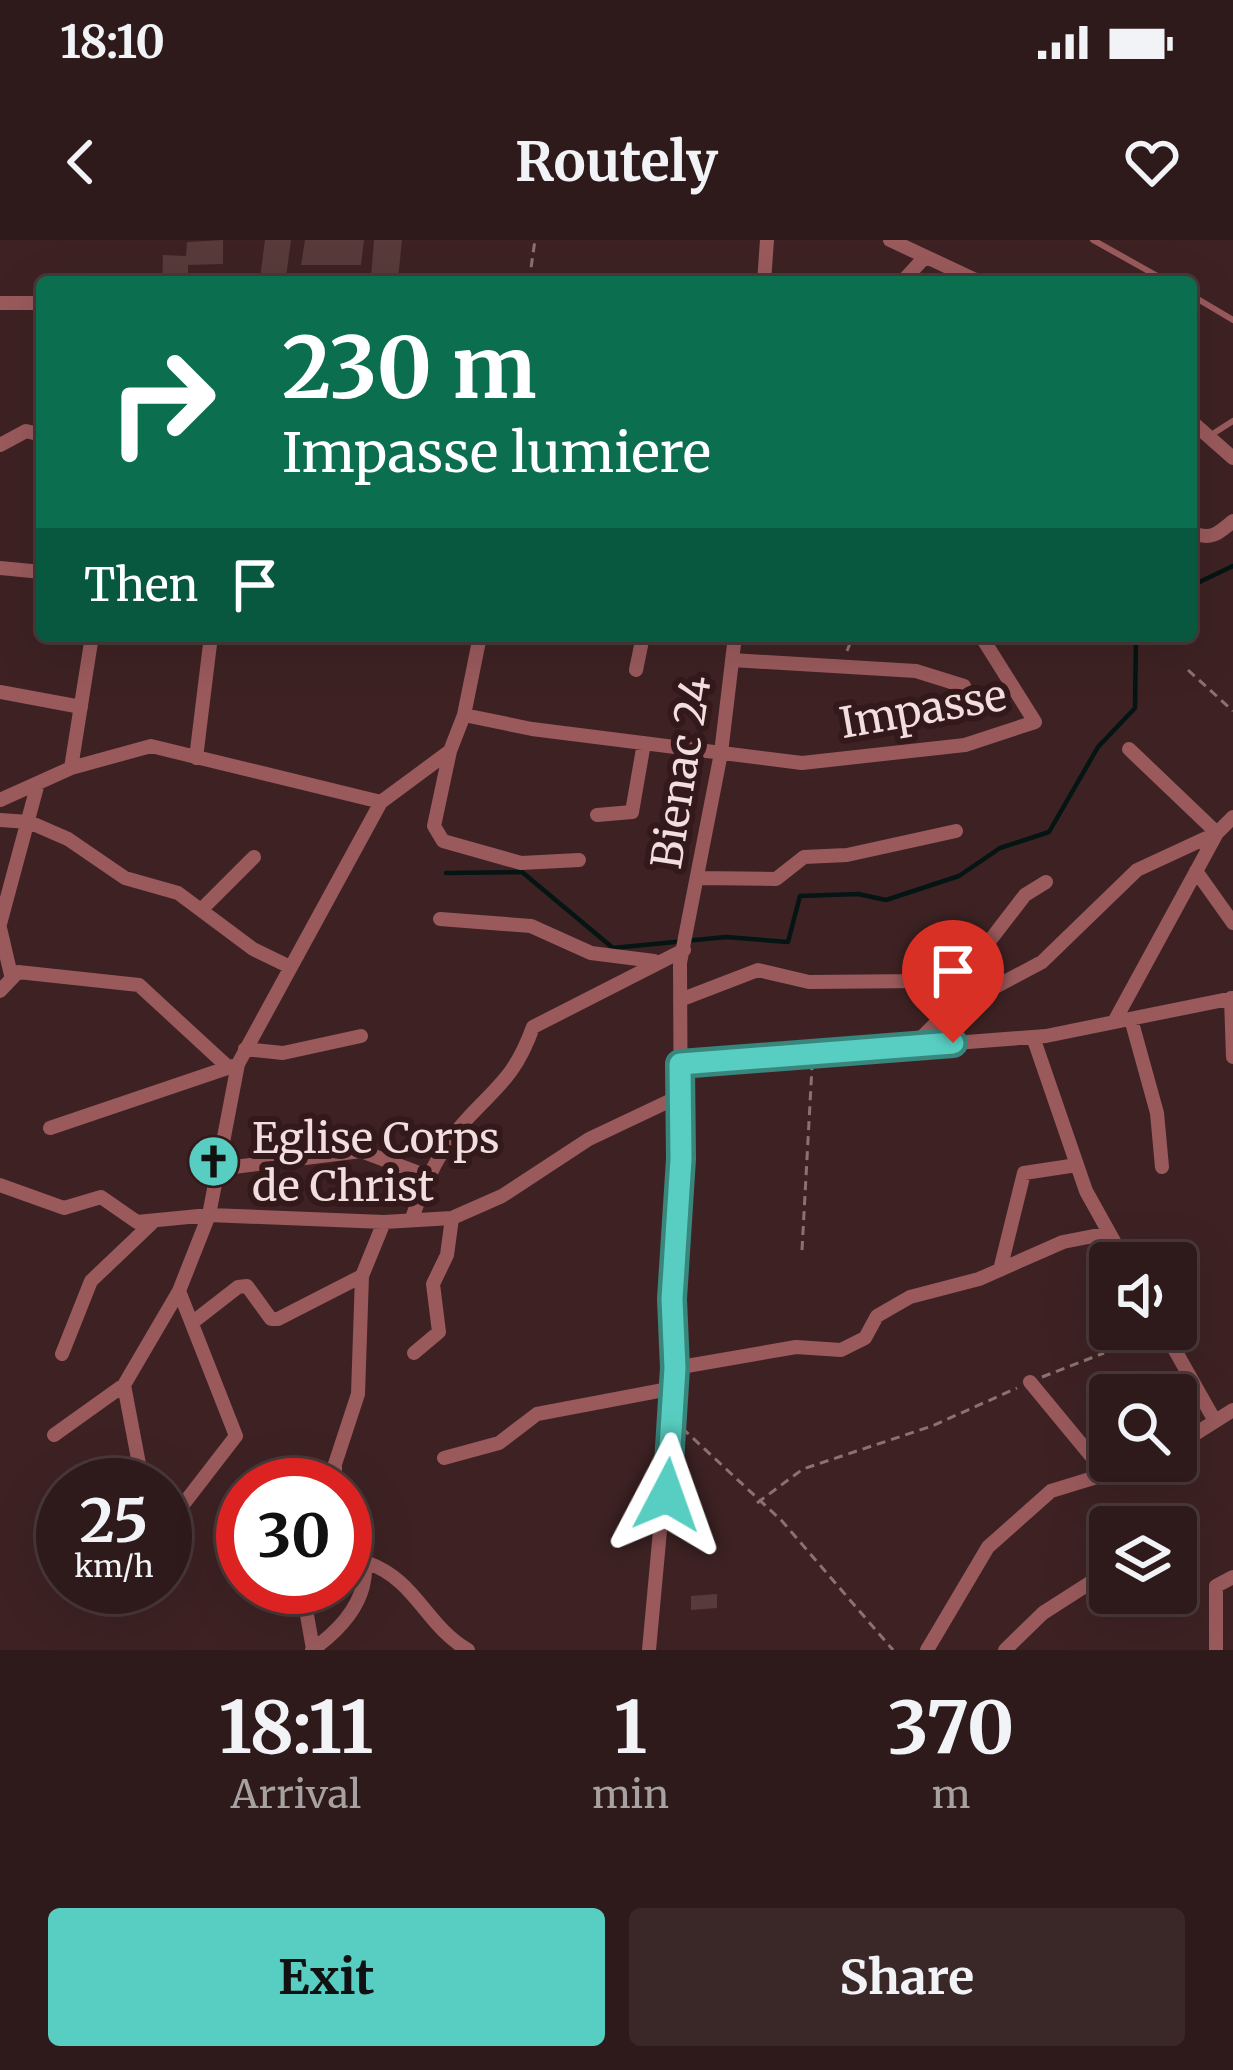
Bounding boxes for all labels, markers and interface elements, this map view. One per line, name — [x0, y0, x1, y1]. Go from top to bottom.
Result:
text: 18:10 — [60, 14, 165, 70]
text: Routely — [515, 128, 718, 196]
icon: back — [48, 129, 114, 195]
icon: heart — [1119, 129, 1185, 195]
text: 230 m — [282, 315, 537, 421]
icon: right — [84, 324, 240, 480]
text: Impasse lumiere — [282, 419, 711, 487]
icon: arrive — [222, 552, 288, 618]
text: Then — [84, 557, 198, 613]
street label: Impasse — [836, 669, 1010, 749]
street label: Bienac 24 — [640, 672, 722, 872]
pin — [902, 920, 1004, 1043]
icon: arrive — [920, 938, 986, 1004]
place label: Eglise Corps de Christ — [252, 1112, 500, 1212]
church icon: Eglise Corps de Christ — [185, 1134, 241, 1190]
map controls — [1089, 1242, 1197, 1614]
button: sound — [1089, 1242, 1197, 1350]
button: search — [1089, 1374, 1197, 1482]
position arrow — [604, 1432, 730, 1558]
speed limit sign: 30 — [216, 1458, 372, 1614]
text: 25 — [80, 1483, 148, 1558]
button: layers — [1089, 1506, 1197, 1614]
text: km/h — [74, 1547, 154, 1585]
text: 18:11 — [219, 1682, 373, 1773]
text: 1 — [614, 1682, 647, 1773]
text: 370 — [888, 1682, 1014, 1773]
text: Arrival — [231, 1770, 361, 1819]
text: min — [592, 1770, 669, 1819]
text: m — [932, 1770, 970, 1819]
button: Exit — [48, 1908, 605, 2046]
button: Share — [629, 1908, 1185, 2046]

